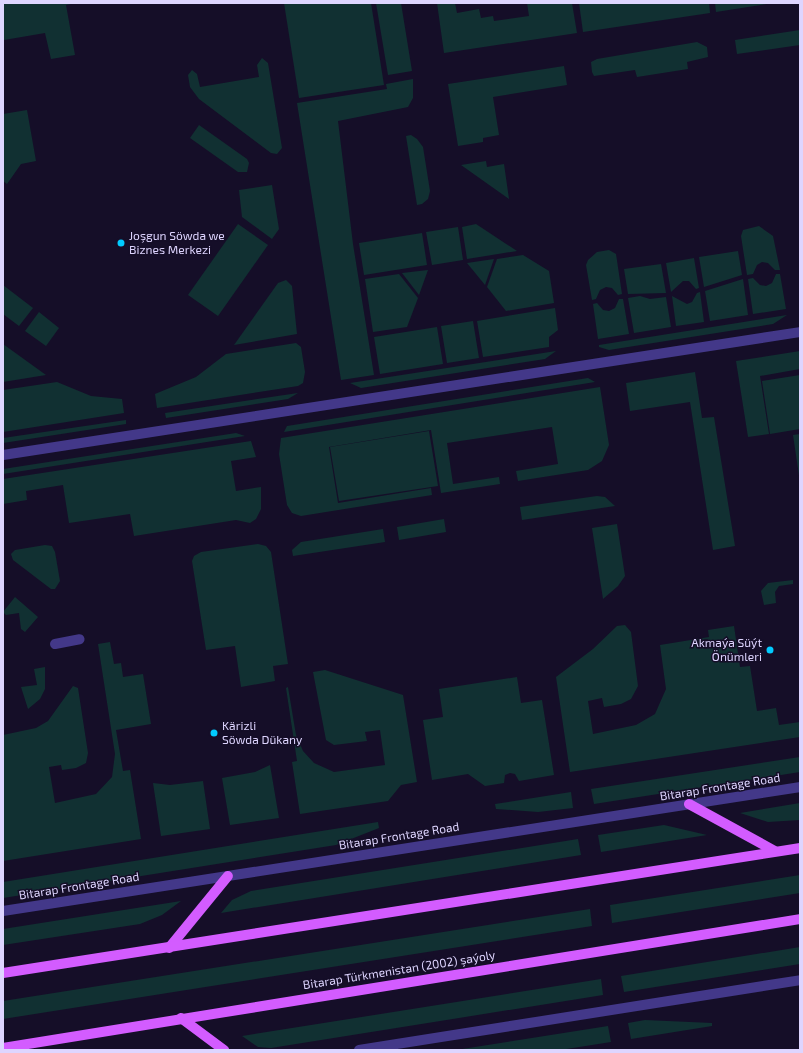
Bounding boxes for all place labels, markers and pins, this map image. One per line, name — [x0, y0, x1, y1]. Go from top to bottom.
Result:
place label: Joşgun Söwda we Biznes Merkezi — [129, 229, 225, 257]
marker: Joşgun Söwda we Biznes Merkezi — [116, 238, 126, 248]
place label: Akmaýa Süýt Önümleri — [691, 636, 762, 664]
marker: Akmaýa Süýt Önümleri — [765, 645, 775, 655]
place label: Kärizli Söwda Dükany — [222, 719, 302, 747]
marker: Kärizli Söwda Dükany — [209, 728, 219, 738]

